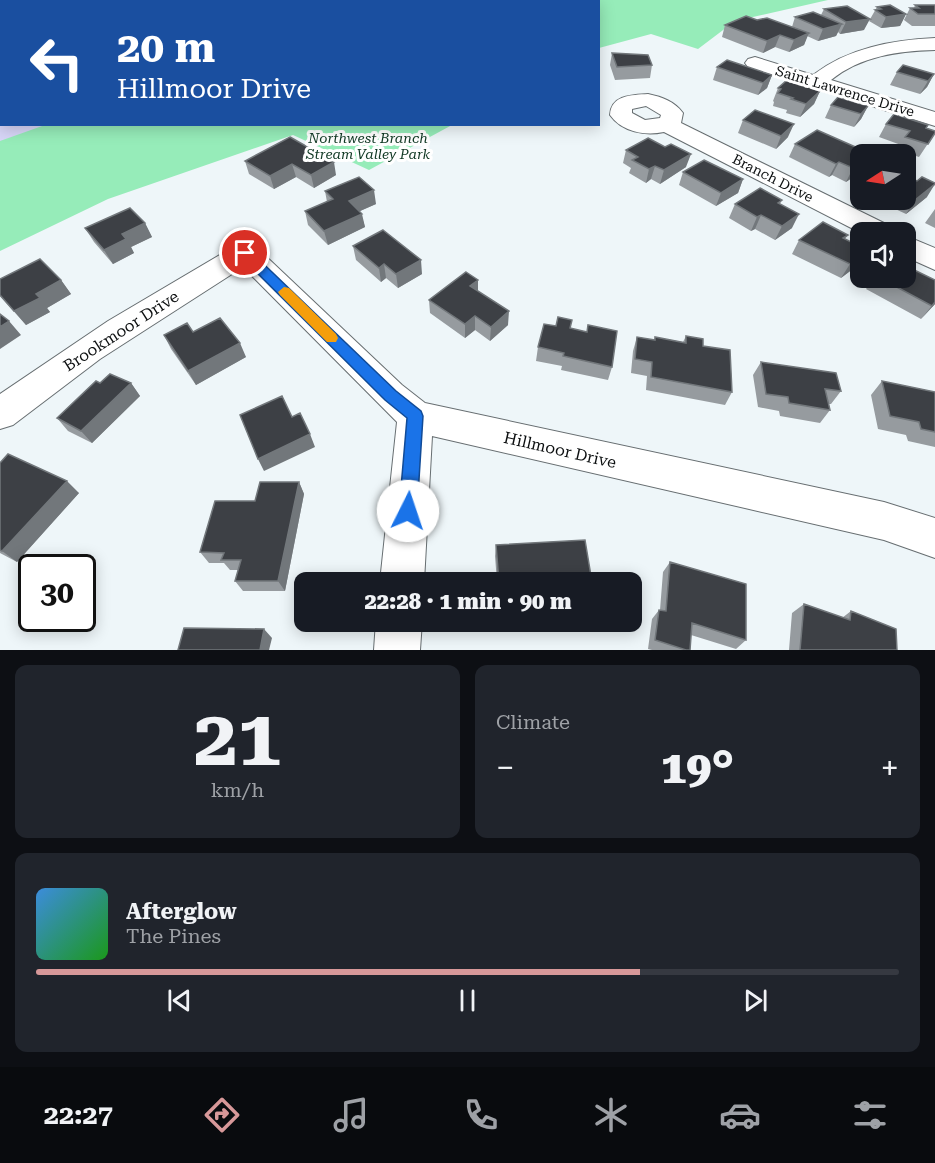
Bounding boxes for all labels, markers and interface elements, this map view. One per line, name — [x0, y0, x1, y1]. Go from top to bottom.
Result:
text: 20 m — [117, 23, 215, 72]
icon: left — [18, 24, 96, 102]
street label: Saint Lawrence Drive — [774, 62, 917, 120]
text: Hillmoor Drive — [117, 73, 311, 105]
park label: Northwest Branch Stream Valley Park — [305, 130, 430, 162]
north arrow — [850, 144, 916, 210]
map controls — [850, 144, 916, 288]
street label: Branch Drive — [730, 151, 816, 205]
button: sound — [850, 222, 916, 288]
pin — [219, 227, 270, 278]
icon: arrive — [228, 236, 261, 269]
street label: Brookmoor Drive — [60, 287, 182, 375]
street label: Hillmoor Drive — [502, 428, 618, 472]
position arrow — [376, 479, 440, 543]
speed limit sign: 30 — [18, 554, 96, 632]
text: 22:28 · 1 min · 90 m — [364, 589, 572, 614]
text: 21 — [194, 693, 281, 784]
text: Climate — [496, 710, 570, 734]
text: 19° — [661, 741, 734, 794]
text: − — [496, 748, 514, 787]
text: + — [881, 748, 899, 787]
text: km/h — [211, 778, 264, 802]
text: Afterglow — [126, 899, 237, 924]
text: The Pines — [126, 924, 221, 948]
icon: previous — [163, 984, 196, 1017]
icon: pause — [451, 984, 484, 1017]
icon: next — [739, 984, 772, 1017]
icon: directions — [201, 1094, 243, 1136]
icon: music — [330, 1094, 372, 1136]
icon: phone — [460, 1094, 502, 1136]
icon: climate — [590, 1094, 632, 1136]
icon: car — [719, 1094, 761, 1136]
icon: filters — [849, 1094, 891, 1136]
text: 22:27 — [44, 1099, 113, 1131]

